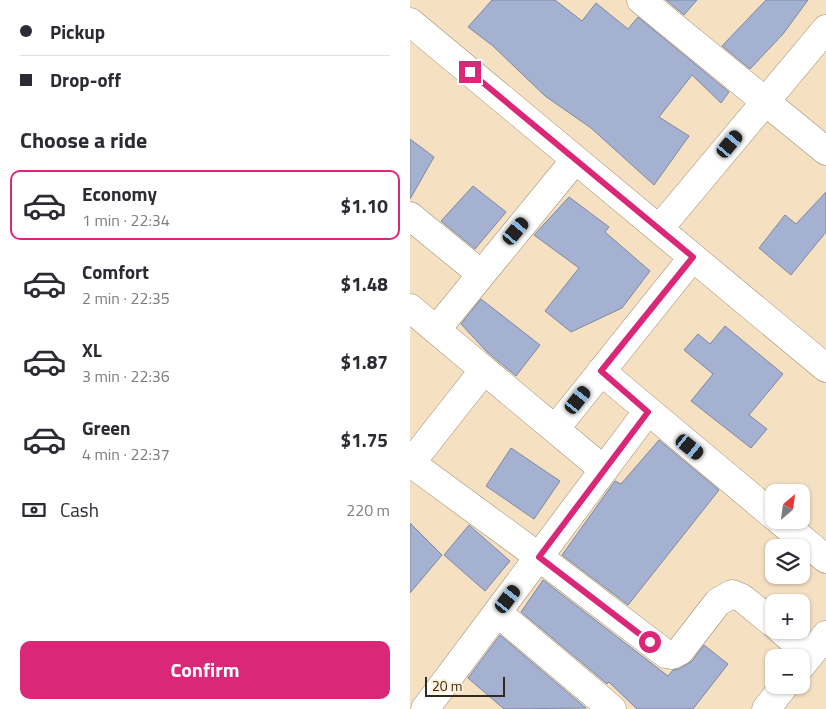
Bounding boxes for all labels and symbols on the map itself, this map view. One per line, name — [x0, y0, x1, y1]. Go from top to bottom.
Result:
route end — [459, 61, 481, 83]
car — [714, 128, 745, 160]
car — [500, 215, 531, 247]
car — [562, 384, 593, 416]
car — [673, 432, 706, 462]
north arrow — [765, 484, 810, 529]
car — [492, 583, 523, 615]
route start — [639, 631, 661, 653]
scale bar — [425, 674, 505, 697]

